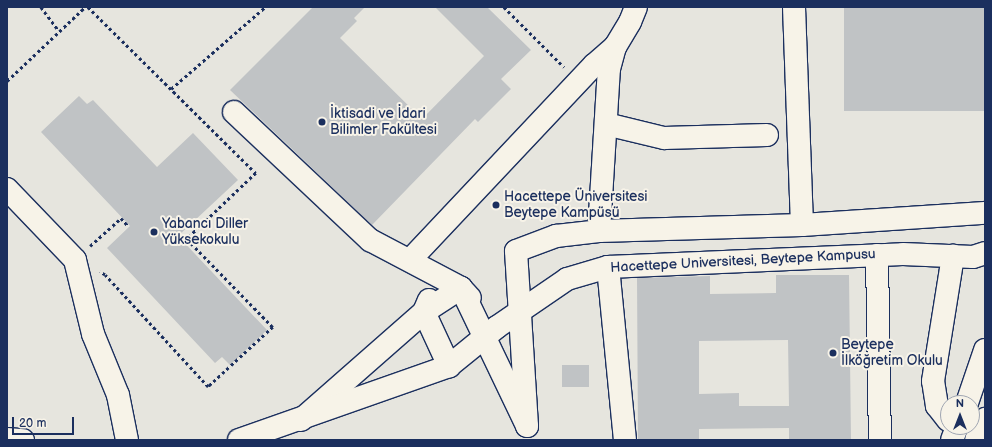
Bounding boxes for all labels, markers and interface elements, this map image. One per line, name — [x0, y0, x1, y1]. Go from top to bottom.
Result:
place label: İktisadi ve İdari Bilimler Fakültesi — [330, 106, 437, 138]
marker: İktisadi ve İdari Bilimler Fakültesi — [317, 117, 327, 127]
place label: Hacettepe Üniversitesi Beytepe Kampüsü — [504, 189, 648, 222]
marker: Hacettepe Üniversitesi Beytepe Kampüsü — [491, 200, 501, 210]
place label: Yabancı Diller Yüksekokulu — [162, 216, 248, 248]
marker: Yabancı Diller Yüksekokulu — [149, 227, 159, 237]
street label: Hacettepe Universitesi, Beytepe Kampusu — [610, 246, 876, 276]
place label: Beytepe İlköğretim Okulu — [841, 337, 943, 370]
marker: Beytepe İlköğretim Okulu — [828, 348, 838, 358]
north arrow — [940, 395, 980, 435]
text: N — [956, 397, 964, 410]
scale bar — [14, 409, 76, 435]
text: 20 m — [19, 416, 46, 431]

